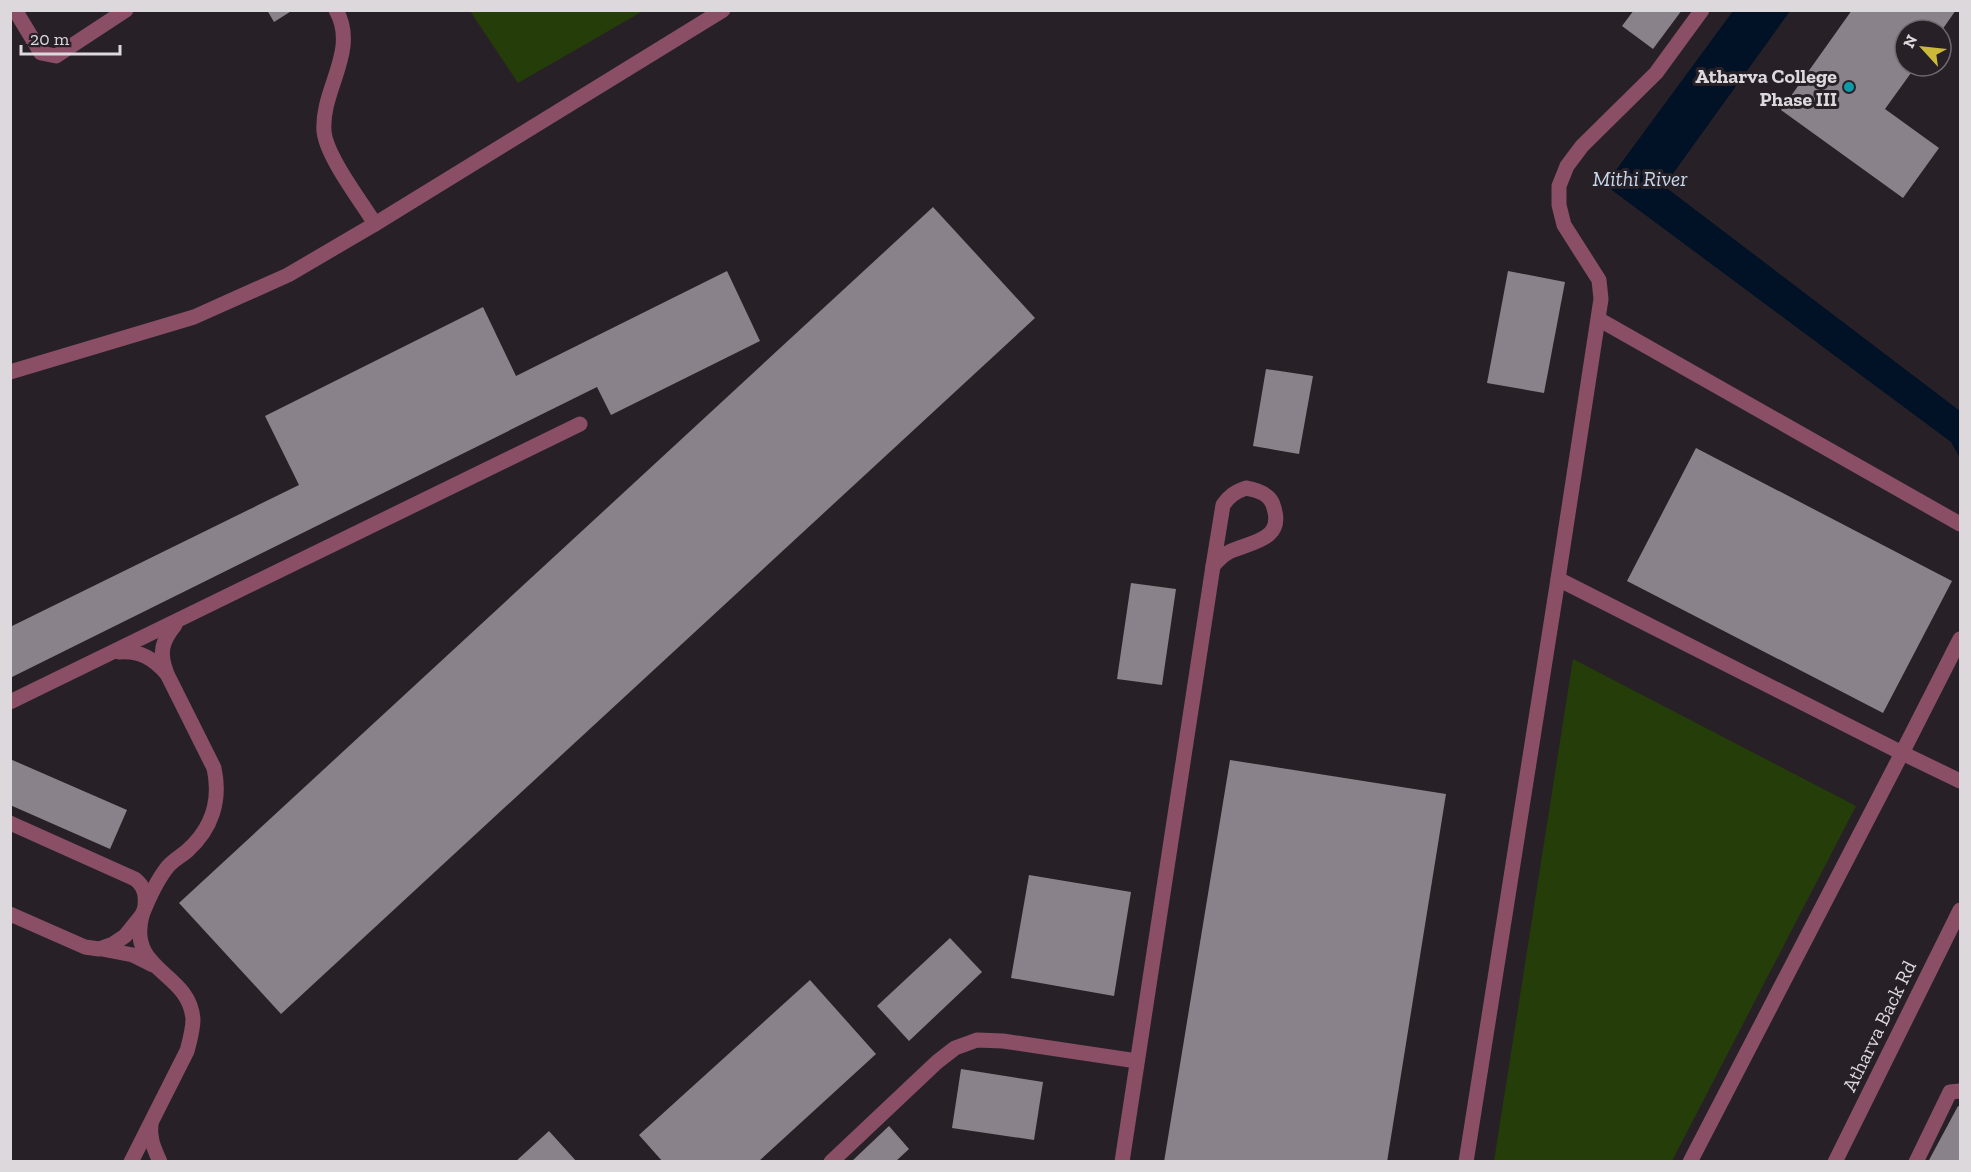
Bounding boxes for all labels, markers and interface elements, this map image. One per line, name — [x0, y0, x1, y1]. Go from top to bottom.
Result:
scale bar — [21, 18, 120, 56]
north arrow — [1893, 18, 1953, 78]
text: 20 m — [30, 28, 70, 50]
text: N — [1899, 32, 1921, 51]
place label: Atharva College Phase III — [1695, 64, 1837, 111]
marker: Atharva College Phase III — [1842, 80, 1856, 94]
water label: Mithi River — [1593, 166, 1688, 191]
street label: Atharva Back Rd — [1837, 957, 1921, 1095]

